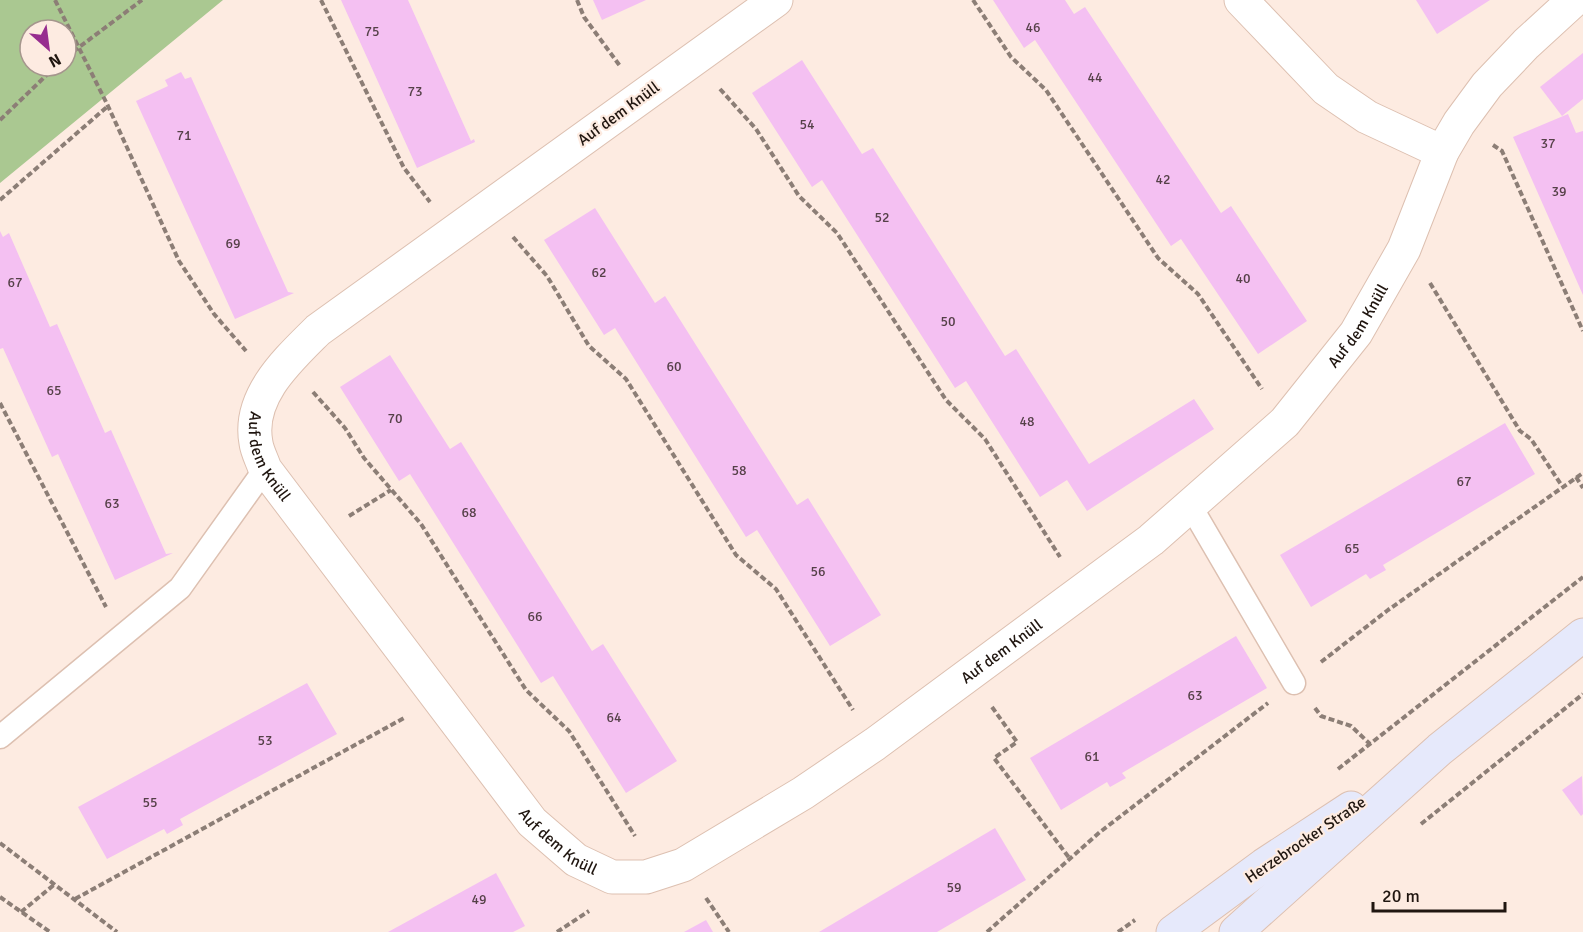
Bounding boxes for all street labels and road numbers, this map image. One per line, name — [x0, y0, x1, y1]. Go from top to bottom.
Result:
street label: Auf dem Knüll — [574, 77, 664, 150]
street label: Auf dem Knüll — [1323, 280, 1393, 372]
street label: Auf dem Knüll — [244, 410, 295, 506]
street label: Auf dem Knüll — [957, 615, 1047, 688]
street label: Herzebrocker Straße — [1241, 792, 1370, 888]
street label: Auf dem Knüll — [514, 804, 601, 880]

